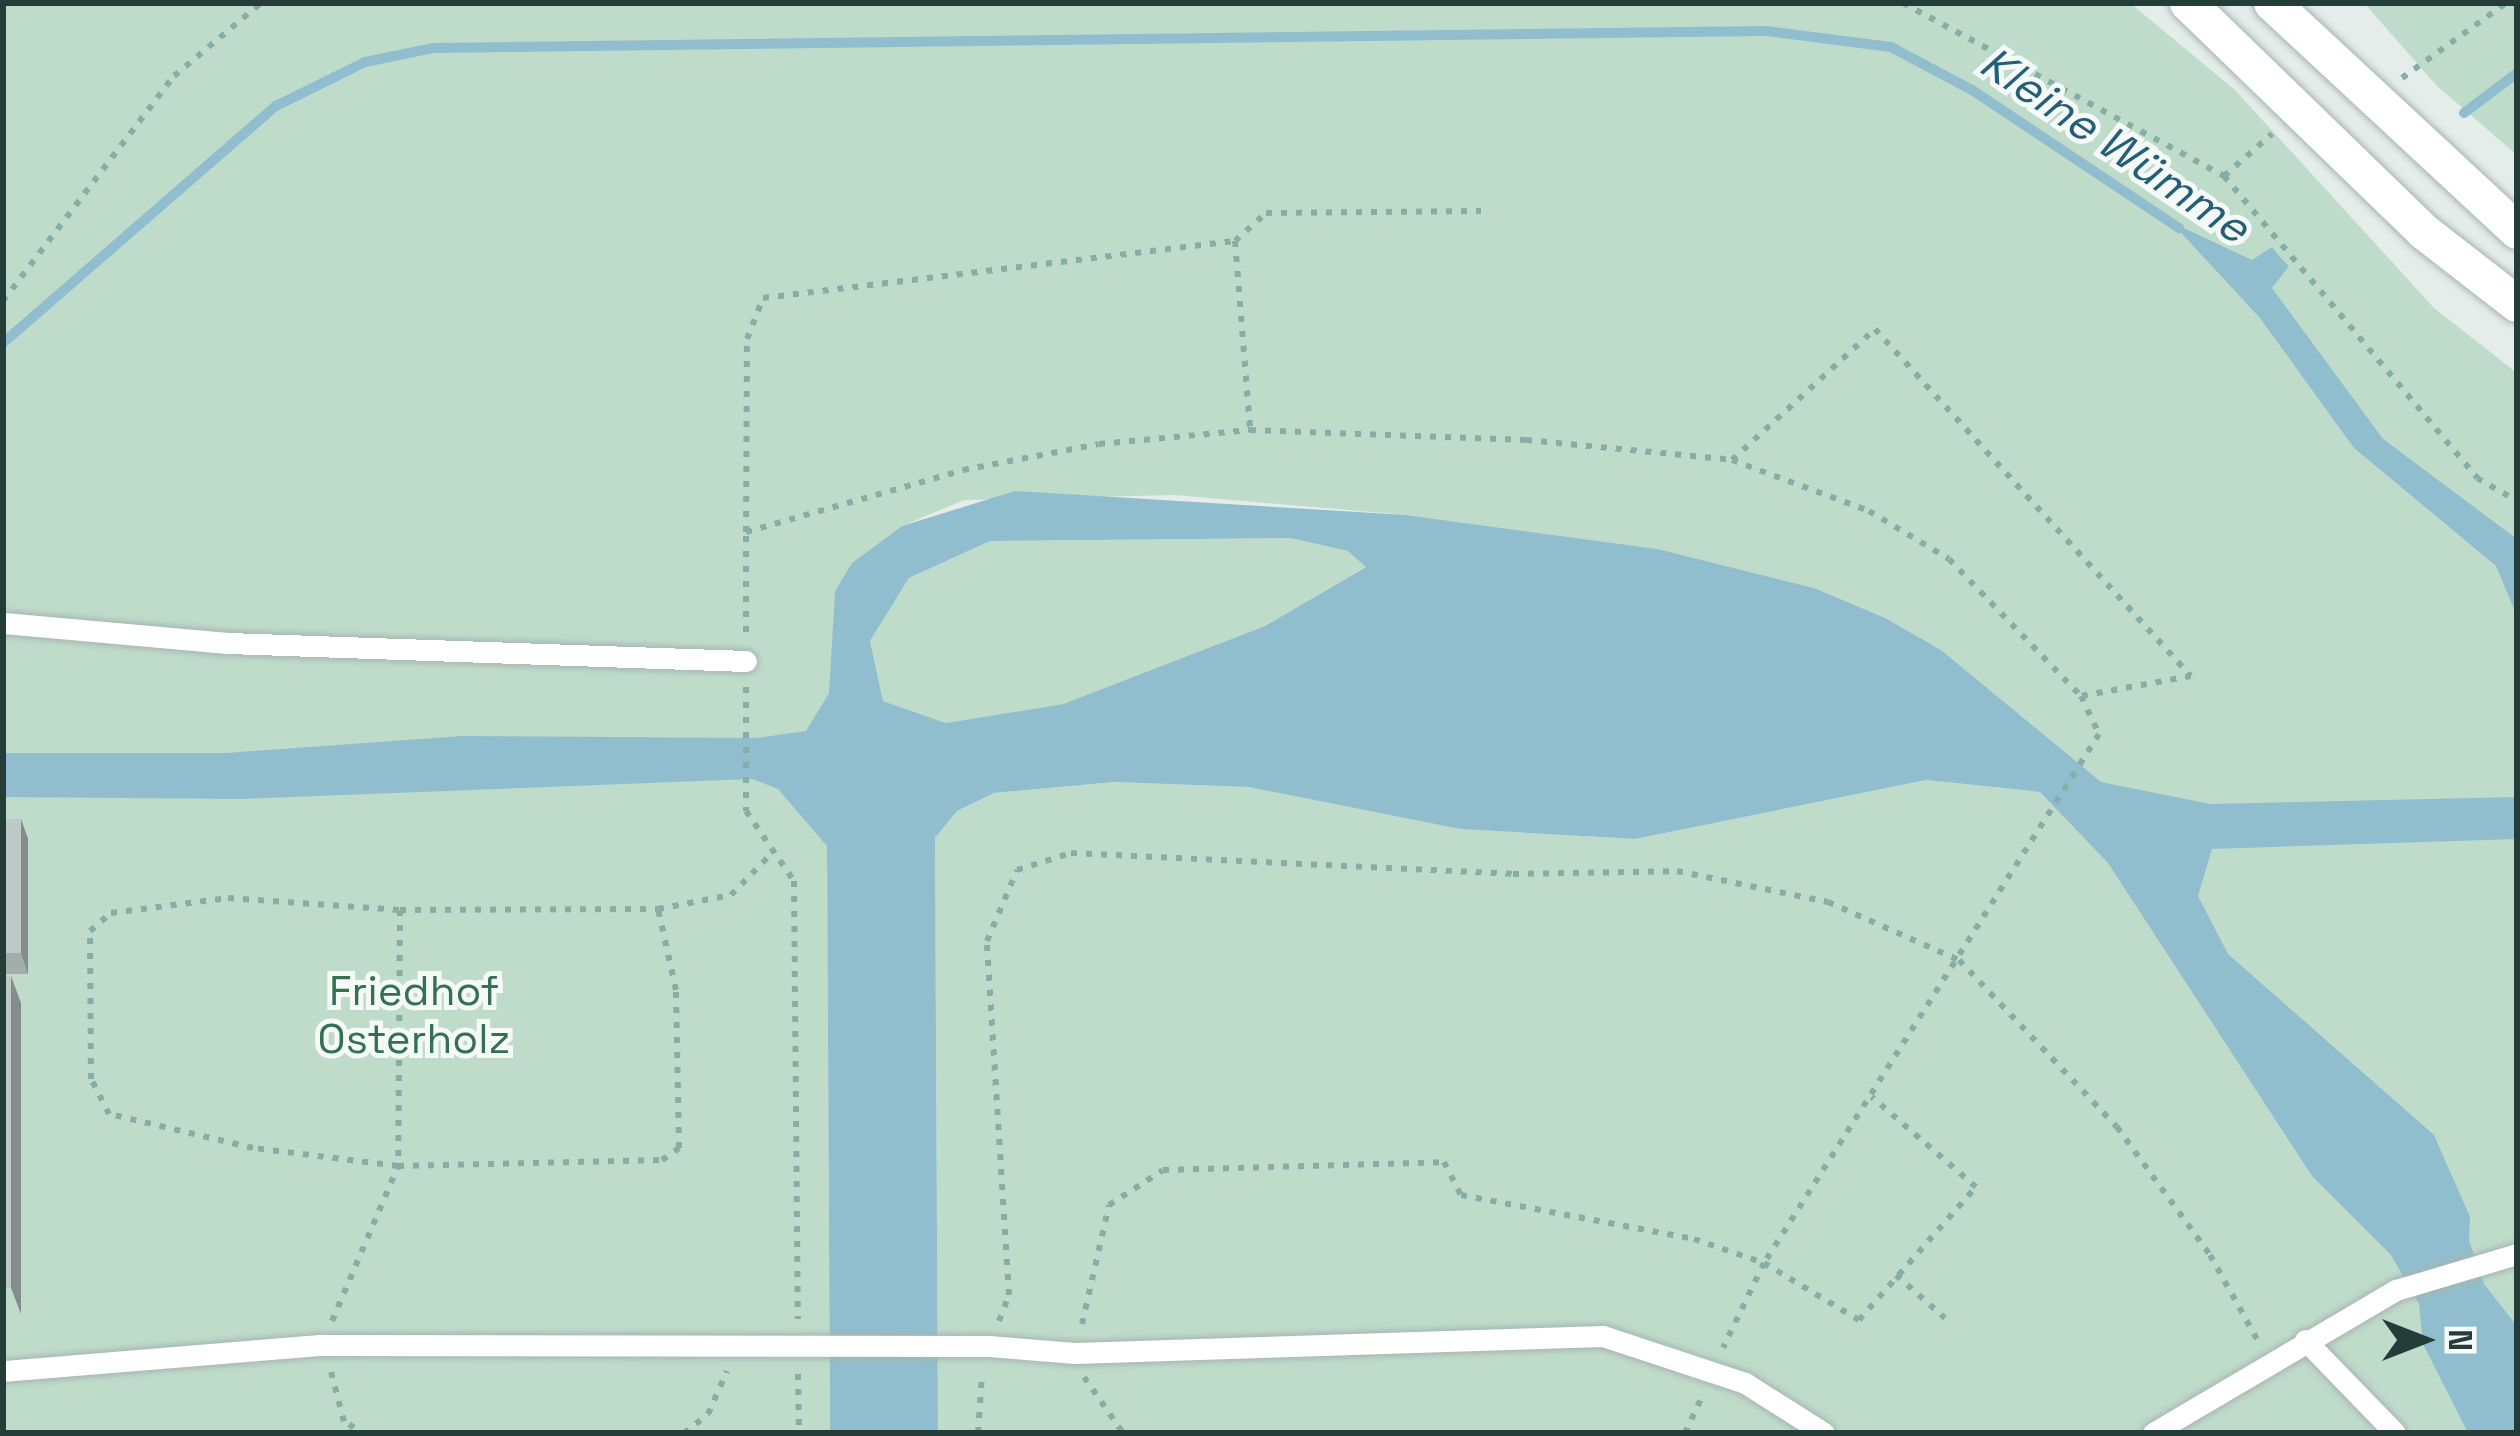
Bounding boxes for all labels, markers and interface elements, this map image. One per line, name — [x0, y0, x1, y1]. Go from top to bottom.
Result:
water label: Kleine Wümme — [1970, 35, 2260, 255]
park label: Friedhof Osterholz — [318, 966, 510, 1064]
north arrow — [2364, 1280, 2484, 1400]
text: N — [2439, 1329, 2481, 1351]

